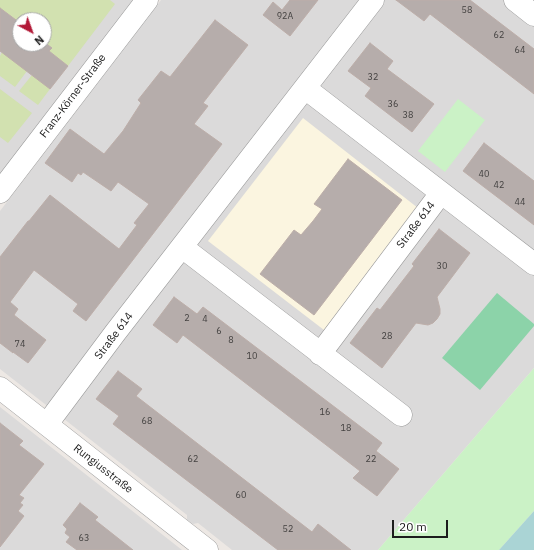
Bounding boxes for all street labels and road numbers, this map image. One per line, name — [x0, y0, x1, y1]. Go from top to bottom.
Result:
street label: Franz-Körner-Straße — [37, 51, 109, 141]
street label: Straße 614 — [394, 199, 438, 251]
street label: Straße 614 — [92, 310, 136, 362]
street label: Rungiusstraße — [71, 442, 135, 496]

